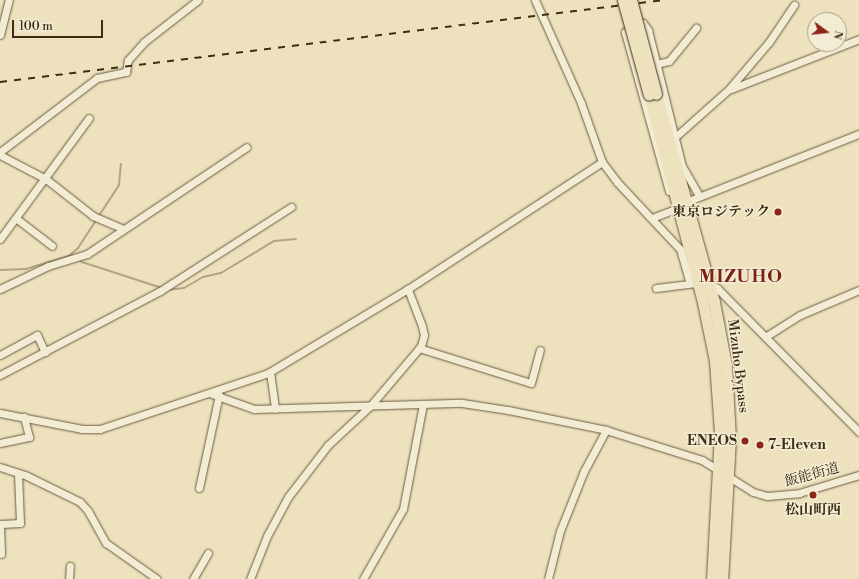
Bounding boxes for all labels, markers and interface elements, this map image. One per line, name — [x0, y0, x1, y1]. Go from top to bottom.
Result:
scale bar — [14, 12, 105, 38]
north arrow — [807, 12, 847, 52]
text: 100 m — [19, 19, 53, 34]
text: N — [830, 29, 846, 41]
place label: 東京ロジテック — [672, 204, 770, 220]
marker: 東京ロジテック — [773, 207, 783, 217]
district label: MIZUHO — [699, 266, 783, 288]
street label: Mizuho Bypass — [724, 318, 752, 414]
place label: ENEOS — [687, 433, 737, 449]
marker: ENEOS — [740, 436, 750, 446]
place label: 7-Eleven — [768, 437, 826, 453]
marker: 7-Eleven — [755, 440, 765, 450]
street label: 飯能街道 — [783, 460, 841, 490]
marker: 松山町西 — [808, 490, 818, 500]
place label: 松山町西 — [785, 502, 841, 518]

